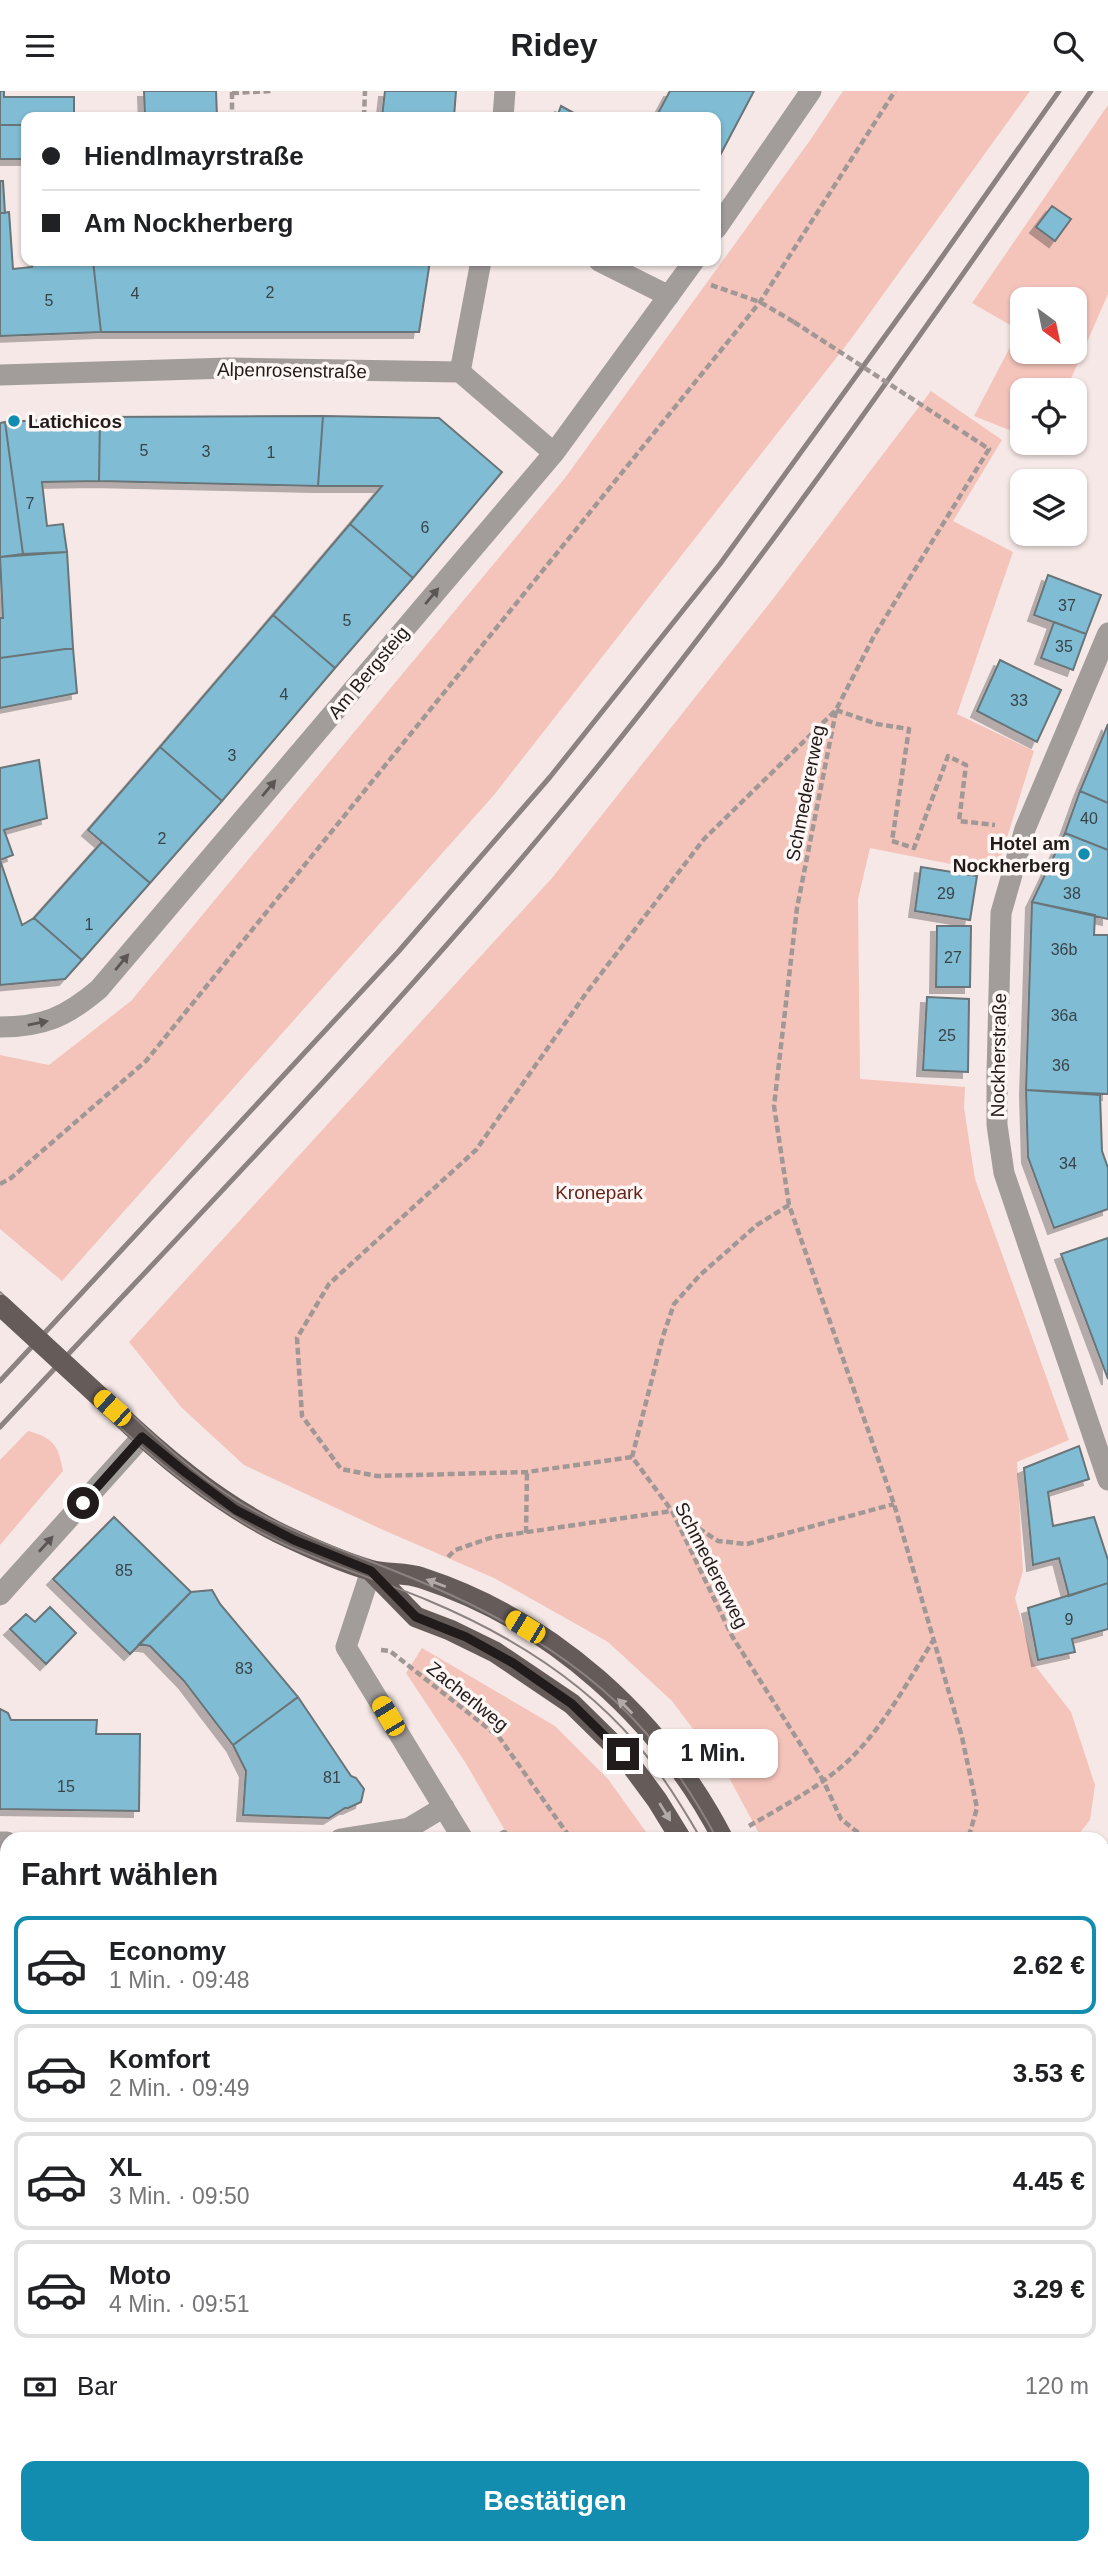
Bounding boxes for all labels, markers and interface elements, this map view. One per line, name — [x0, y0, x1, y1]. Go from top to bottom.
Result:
icon: menu — [21, 27, 59, 65]
text: Ridey — [510, 27, 598, 63]
icon: search — [1049, 27, 1087, 65]
text: Hiendlmayrstraße — [84, 141, 304, 171]
text: Am Nockherberg — [84, 208, 294, 238]
house number: 2 — [266, 284, 275, 301]
house number: 4 — [131, 285, 140, 302]
north arrow — [1010, 287, 1087, 364]
map controls — [1010, 287, 1087, 546]
house number: 5 — [45, 292, 54, 309]
street label: Alpenrosenstraße — [217, 359, 367, 382]
button: locate — [1010, 378, 1087, 455]
place label: Latichicos — [28, 411, 122, 432]
marker: Latichicos — [6, 413, 22, 429]
house number: 5 — [140, 442, 149, 459]
house number: 3 — [202, 443, 211, 460]
house number: 1 — [267, 444, 276, 461]
button: layers — [1010, 469, 1087, 546]
house number: 7 — [26, 495, 35, 512]
house number: 6 — [421, 519, 430, 536]
one-way arrow — [425, 587, 440, 605]
house number: 37 — [1058, 597, 1076, 614]
house number: 5 — [343, 612, 352, 629]
street label: Am Bergsteig — [324, 622, 413, 723]
house number: 35 — [1055, 638, 1073, 655]
house number: 4 — [280, 686, 289, 703]
house number: 33 — [1010, 692, 1028, 709]
street label: Schmedererweg — [782, 723, 829, 863]
house number: 3 — [228, 747, 237, 764]
one-way arrow — [261, 779, 277, 797]
house number: 40 — [1080, 810, 1098, 827]
house number: 2 — [158, 830, 167, 847]
place label: Hotel am Nockherberg — [953, 833, 1070, 876]
marker: Hotel am Nockherberg — [1076, 846, 1092, 862]
house number: 29 — [937, 885, 955, 902]
house number: 38 — [1063, 885, 1081, 902]
house number: 1 — [85, 916, 94, 933]
house number: 36b — [1051, 941, 1077, 958]
house number: 27 — [944, 949, 962, 966]
one-way arrow — [114, 953, 129, 970]
street label: Nockherstraße — [987, 993, 1010, 1117]
house number: 36a — [1051, 1007, 1077, 1024]
one-way arrow — [27, 1018, 49, 1029]
house number: 25 — [938, 1027, 956, 1044]
house number: 36 — [1052, 1057, 1070, 1074]
house number: 34 — [1059, 1155, 1077, 1172]
park label: Kronepark — [555, 1182, 643, 1203]
car — [90, 1386, 135, 1430]
route start — [67, 1487, 99, 1519]
street label: Schmedererweg — [671, 1499, 752, 1632]
one-way arrow — [38, 1536, 53, 1553]
house number: 85 — [115, 1562, 133, 1579]
one-way arrow — [425, 1577, 446, 1588]
car — [502, 1607, 549, 1647]
house number: 9 — [1065, 1611, 1074, 1628]
street label: Zacherlweg — [423, 1657, 512, 1735]
house number: 83 — [235, 1660, 253, 1677]
car — [369, 1693, 408, 1739]
one-way arrow — [617, 1697, 634, 1714]
callout: 1 Min. — [648, 1729, 777, 1779]
route end — [607, 1738, 639, 1770]
text: 1 Min. — [680, 1740, 746, 1766]
house number: 81 — [323, 1769, 341, 1786]
house number: 15 — [57, 1778, 75, 1795]
one-way arrow — [658, 1802, 671, 1821]
text: Fahrt wählen — [21, 1856, 218, 1892]
icon: car — [25, 1934, 88, 1997]
text: Economy — [109, 1936, 226, 1966]
text: 2.62 € — [1013, 1950, 1085, 1980]
text: 1 Min. · 09:48 — [109, 1967, 250, 1993]
icon: car — [25, 2042, 88, 2105]
text: Komfort — [109, 2044, 210, 2074]
text: 3.53 € — [1013, 2058, 1085, 2088]
text: 2 Min. · 09:49 — [109, 2075, 250, 2101]
icon: car — [25, 2150, 88, 2213]
text: XL — [109, 2152, 142, 2182]
text: 4.45 € — [1013, 2166, 1085, 2196]
text: 3 Min. · 09:50 — [109, 2183, 250, 2209]
icon: car — [25, 2258, 88, 2321]
text: Moto — [109, 2260, 171, 2290]
text: 3.29 € — [1013, 2274, 1085, 2304]
text: 4 Min. · 09:51 — [109, 2291, 250, 2317]
icon: cash — [21, 2368, 59, 2406]
text: Bar — [77, 2371, 117, 2401]
text: 120 m — [1025, 2373, 1089, 2399]
button: Bestätigen — [21, 2461, 1089, 2541]

